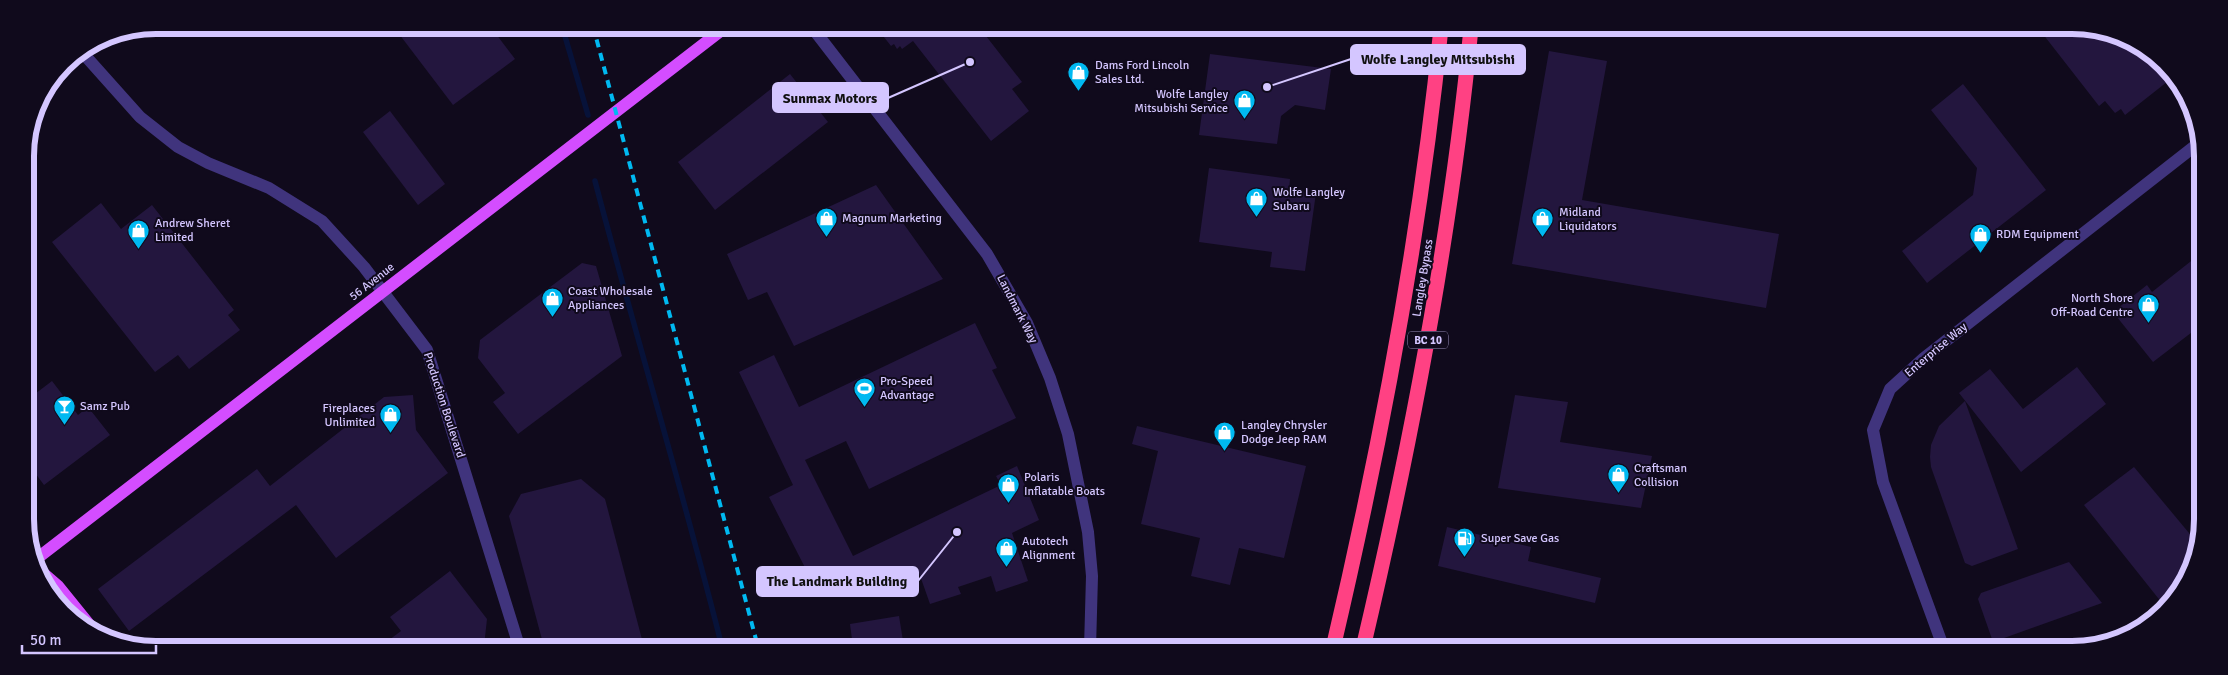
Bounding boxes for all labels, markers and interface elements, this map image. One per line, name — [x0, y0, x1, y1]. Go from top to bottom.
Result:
callout: Wolfe Langley Mitsubishi — [1351, 45, 1525, 74]
text: Wolfe Langley Mitsubishi — [1361, 51, 1515, 68]
place label: Dams Ford Lincoln Sales Ltd. — [1095, 58, 1189, 87]
shop icon: Dams Ford Lincoln Sales Ltd. — [1067, 60, 1091, 91]
callout: Sunmax Motors — [773, 83, 888, 112]
place label: Wolfe Langley Mitsubishi Service — [1134, 87, 1228, 116]
shop icon: Wolfe Langley Mitsubishi Service — [1232, 89, 1256, 120]
text: Sunmax Motors — [783, 90, 877, 107]
place label: Wolfe Langley Subaru — [1273, 185, 1345, 214]
shop icon: Wolfe Langley Subaru — [1245, 187, 1269, 218]
place label: Midland Liquidators — [1559, 205, 1617, 234]
shop icon: Magnum Marketing — [814, 206, 838, 237]
shop icon: Midland Liquidators — [1531, 207, 1555, 238]
place label: Magnum Marketing — [842, 211, 942, 226]
place label: Andrew Sheret Limited — [155, 216, 230, 245]
shop icon: Andrew Sheret Limited — [127, 218, 151, 249]
shop icon: RDM Equipment — [1968, 222, 1992, 253]
place label: RDM Equipment — [1996, 227, 2079, 242]
street label: Langley Bypass — [1409, 238, 1437, 318]
street label: 56 Avenue — [346, 260, 398, 304]
street label: Landmark Way — [993, 272, 1041, 346]
place label: Coast Wholesale Appliances — [568, 284, 653, 313]
shop icon: Coast Wholesale Appliances — [540, 286, 564, 317]
place label: North Shore Off-Road Centre — [2051, 291, 2133, 320]
shop icon: North Shore Off-Road Centre — [2137, 293, 2161, 324]
street label: Enterprise Way — [1902, 319, 1971, 381]
road number: BC 10 — [1408, 332, 1448, 348]
street label: Production Boulevard — [420, 350, 468, 460]
place label: Pro-Speed Advantage — [880, 374, 934, 403]
sports icon: Pro-Speed Advantage — [852, 376, 876, 407]
bar icon: Samz Pub — [52, 394, 76, 425]
place label: Samz Pub — [80, 399, 130, 414]
place label: Fireplaces Unlimited — [323, 401, 375, 430]
shop icon: Fireplaces Unlimited — [379, 403, 403, 434]
place label: Langley Chrysler Dodge Jeep RAM — [1241, 418, 1327, 447]
shop icon: Langley Chrysler Dodge Jeep RAM — [1213, 420, 1237, 451]
place label: Craftsman Collision — [1634, 461, 1687, 490]
shop icon: Craftsman Collision — [1606, 463, 1630, 494]
place label: Polaris Inflatable Boats — [1024, 470, 1105, 499]
shop icon: Polaris Inflatable Boats — [996, 472, 1020, 503]
fuel station icon: Super Save Gas — [1453, 526, 1477, 557]
place label: Super Save Gas — [1481, 531, 1559, 546]
place label: Autotech Alignment — [1022, 534, 1075, 563]
shop icon: Autotech Alignment — [994, 536, 1018, 567]
callout: The Landmark Building — [757, 567, 918, 596]
text: The Landmark Building — [767, 573, 908, 590]
scale bar — [22, 622, 156, 654]
text: 50 m — [30, 631, 61, 649]

